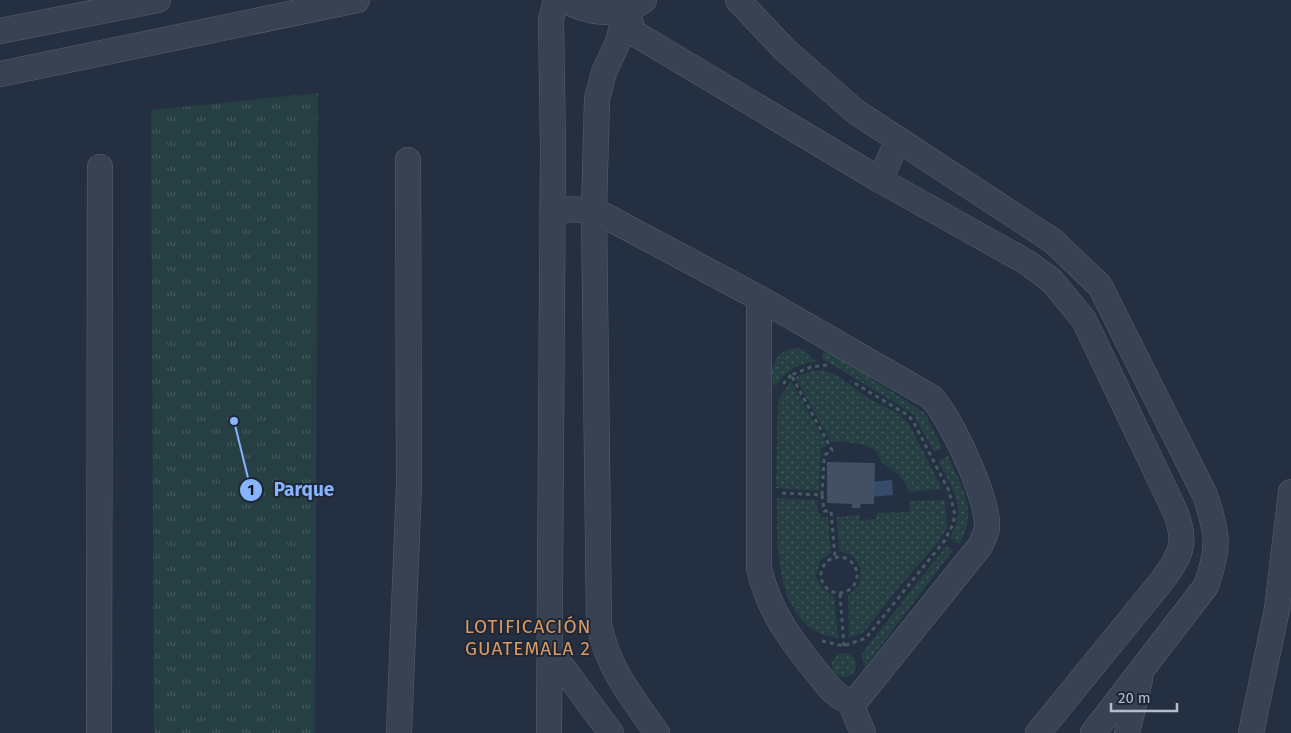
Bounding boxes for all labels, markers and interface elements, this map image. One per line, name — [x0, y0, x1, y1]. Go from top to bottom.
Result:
callout: Parque — [238, 473, 344, 507]
text: Parque — [274, 478, 334, 501]
text: 1 — [248, 481, 254, 499]
district label: LOTIFICACIÓN GUATEMALA 2 — [464, 615, 592, 660]
scale bar — [1111, 680, 1177, 712]
text: 20 m — [1118, 689, 1151, 707]

